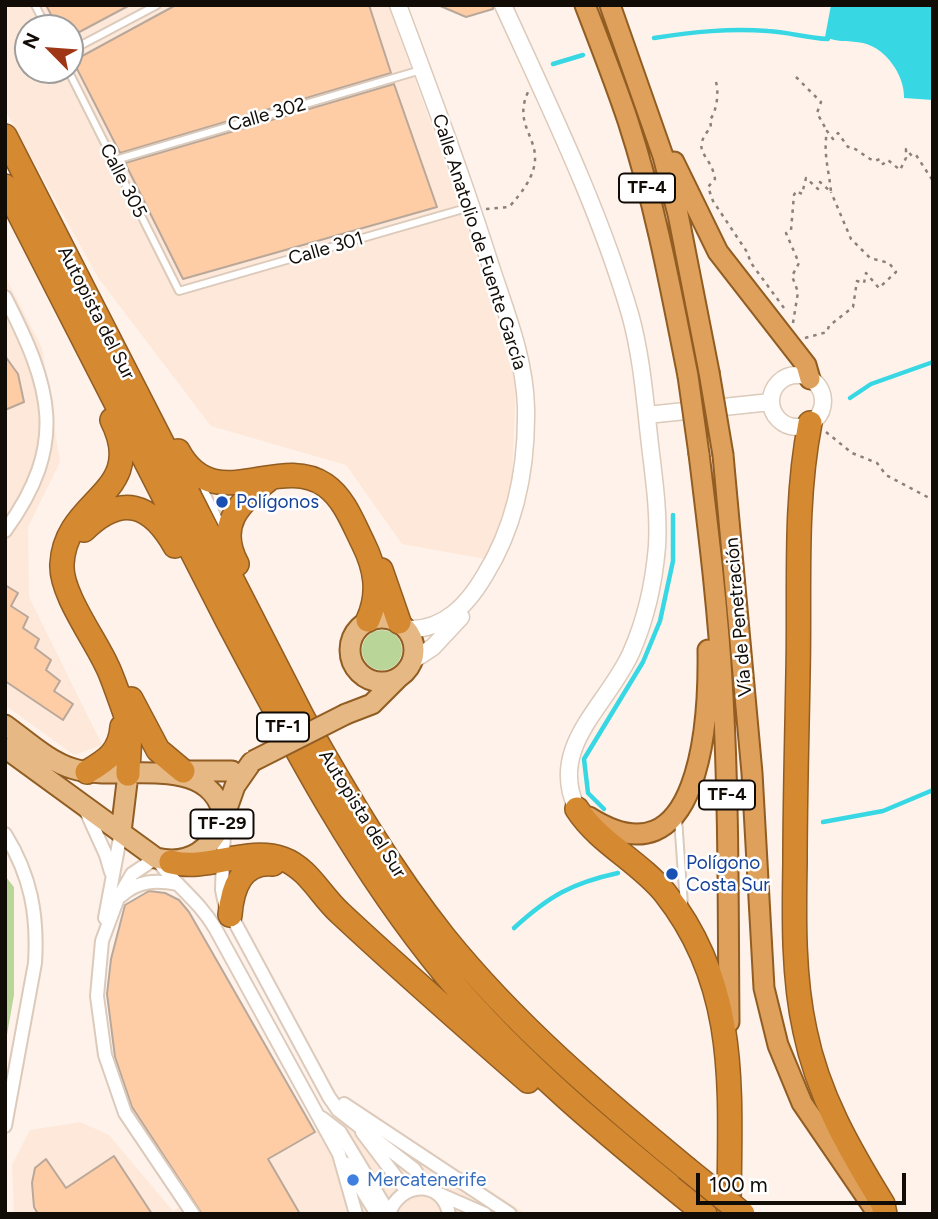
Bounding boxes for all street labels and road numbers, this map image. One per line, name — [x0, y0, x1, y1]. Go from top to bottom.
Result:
street label: Calle 302 — [225, 93, 309, 137]
street label: Calle Anatolio de Fuente García — [427, 111, 531, 373]
street label: Calle 305 — [95, 140, 151, 222]
road number: TF-4 — [619, 174, 675, 202]
street label: Calle 301 — [286, 227, 366, 271]
street label: Autopista del Sur — [53, 242, 139, 384]
street label: Vía de Penetración — [721, 536, 757, 698]
road number: TF-1 — [257, 712, 309, 742]
street label: Autopista del Sur — [313, 746, 411, 882]
road number: TF-4 — [699, 780, 755, 810]
road number: TF-29 — [190, 810, 254, 838]

